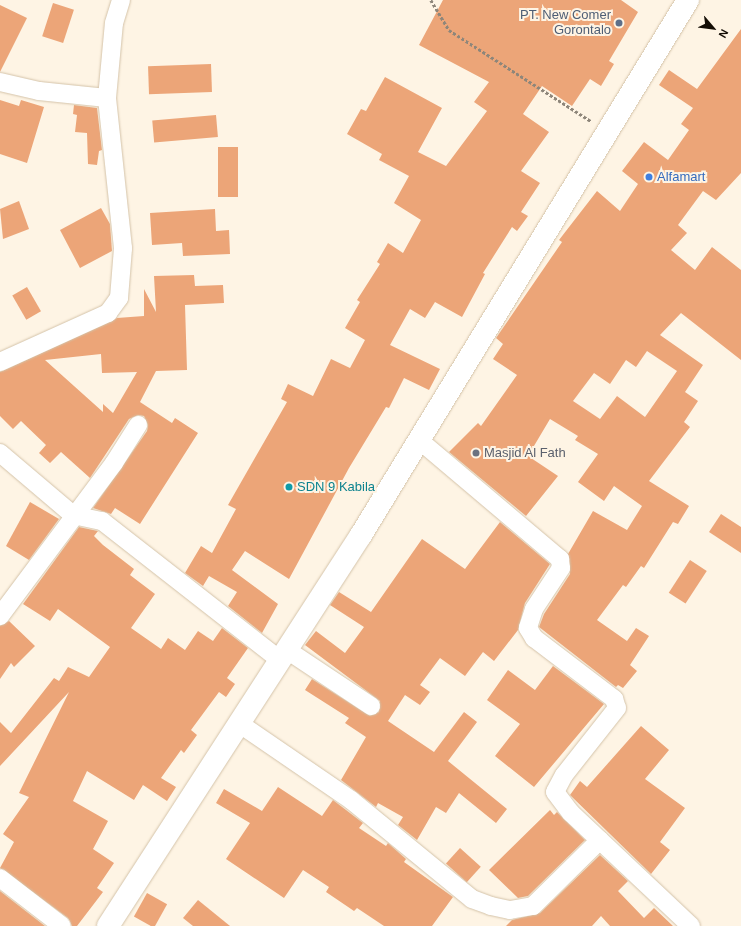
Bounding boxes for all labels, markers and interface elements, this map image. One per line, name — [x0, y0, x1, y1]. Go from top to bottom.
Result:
place label: PT. New Comer Gorontalo — [520, 8, 611, 39]
north arrow — [693, 8, 733, 48]
marker: PT. New Comer Gorontalo — [614, 18, 624, 28]
text: N — [716, 27, 731, 40]
place label: Alfamart — [657, 169, 705, 185]
marker: Alfamart — [644, 172, 654, 182]
place label: Masjid Al Fath — [484, 445, 566, 461]
marker: Masjid Al Fath — [471, 448, 481, 458]
place label: SDN 9 Kabila — [297, 479, 375, 495]
marker: SDN 9 Kabila — [284, 482, 294, 492]

